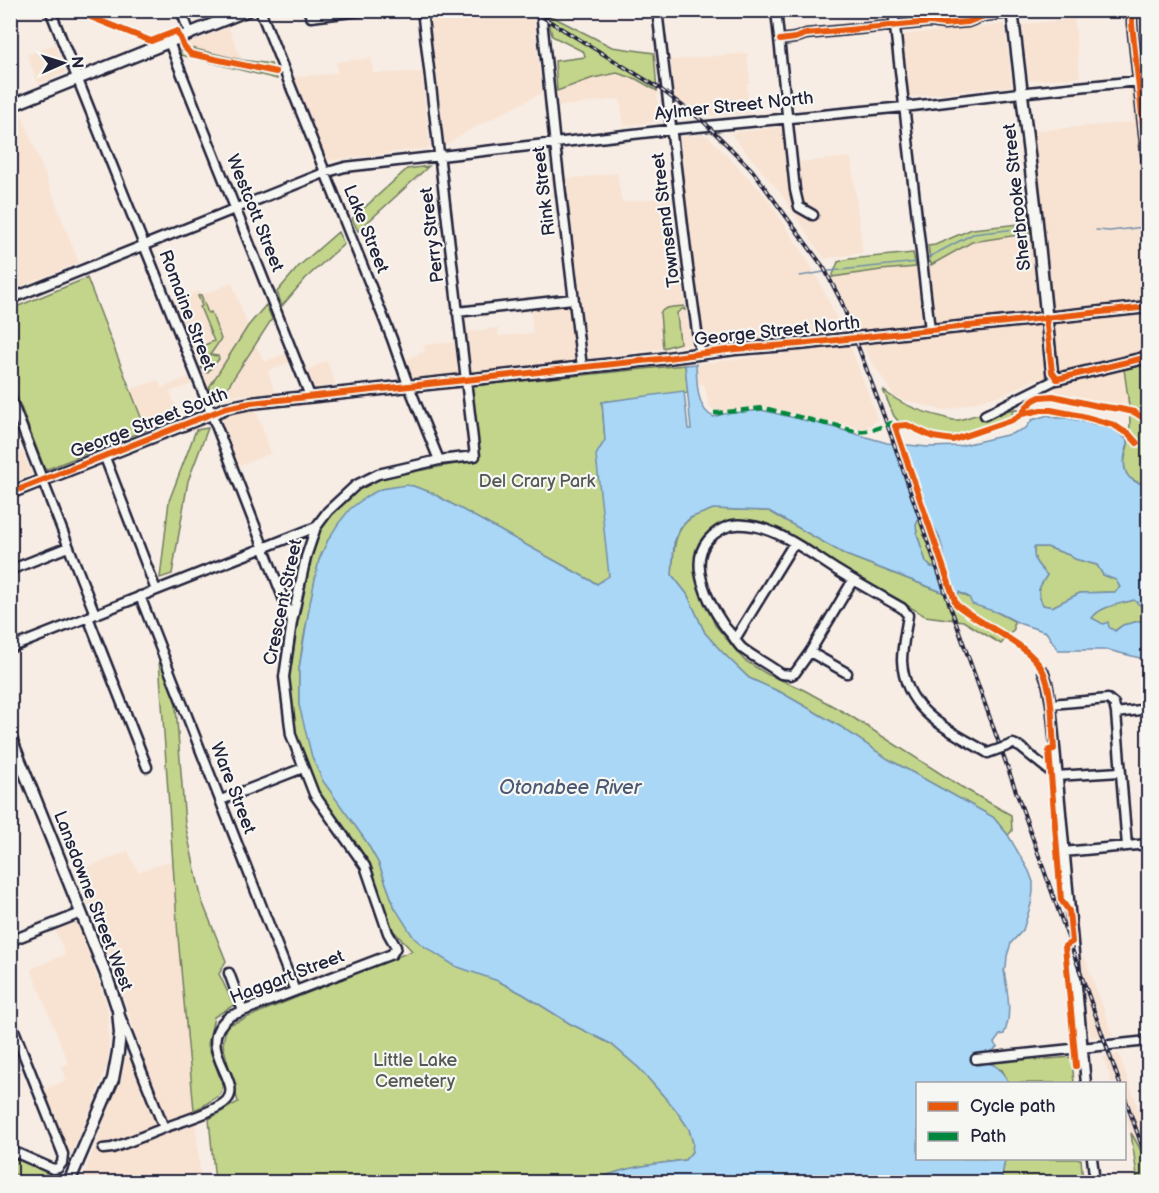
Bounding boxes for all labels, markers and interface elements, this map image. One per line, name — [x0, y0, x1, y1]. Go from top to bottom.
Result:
north arrow — [33, 33, 93, 93]
text: N — [67, 56, 86, 69]
street label: Aylmer Street North — [654, 87, 815, 125]
street label: Sherbrooke Street — [999, 122, 1035, 272]
street label: Rink Street — [528, 145, 560, 237]
street label: Westcott Street — [222, 151, 288, 275]
street label: Townsend Street — [647, 151, 685, 288]
street label: Lake Street — [339, 182, 393, 277]
street label: Perry Street — [416, 186, 448, 284]
street label: Romaine Street — [154, 247, 220, 374]
street label: George Street North — [693, 312, 861, 350]
street label: George Street South — [68, 383, 231, 463]
park label: Del Crary Park — [479, 471, 596, 492]
street label: Crescent Street — [259, 537, 307, 667]
street label: Ware Street — [206, 739, 260, 837]
water label: Otonabee River — [499, 776, 643, 800]
street label: Lansdowne Street West — [49, 808, 137, 994]
street label: Haggart Street — [227, 945, 347, 1008]
park label: Little Lake Cemetery — [373, 1050, 457, 1092]
legend — [916, 1082, 1126, 1160]
text: Cycle path — [970, 1096, 1056, 1117]
text: Path — [970, 1126, 1006, 1147]

